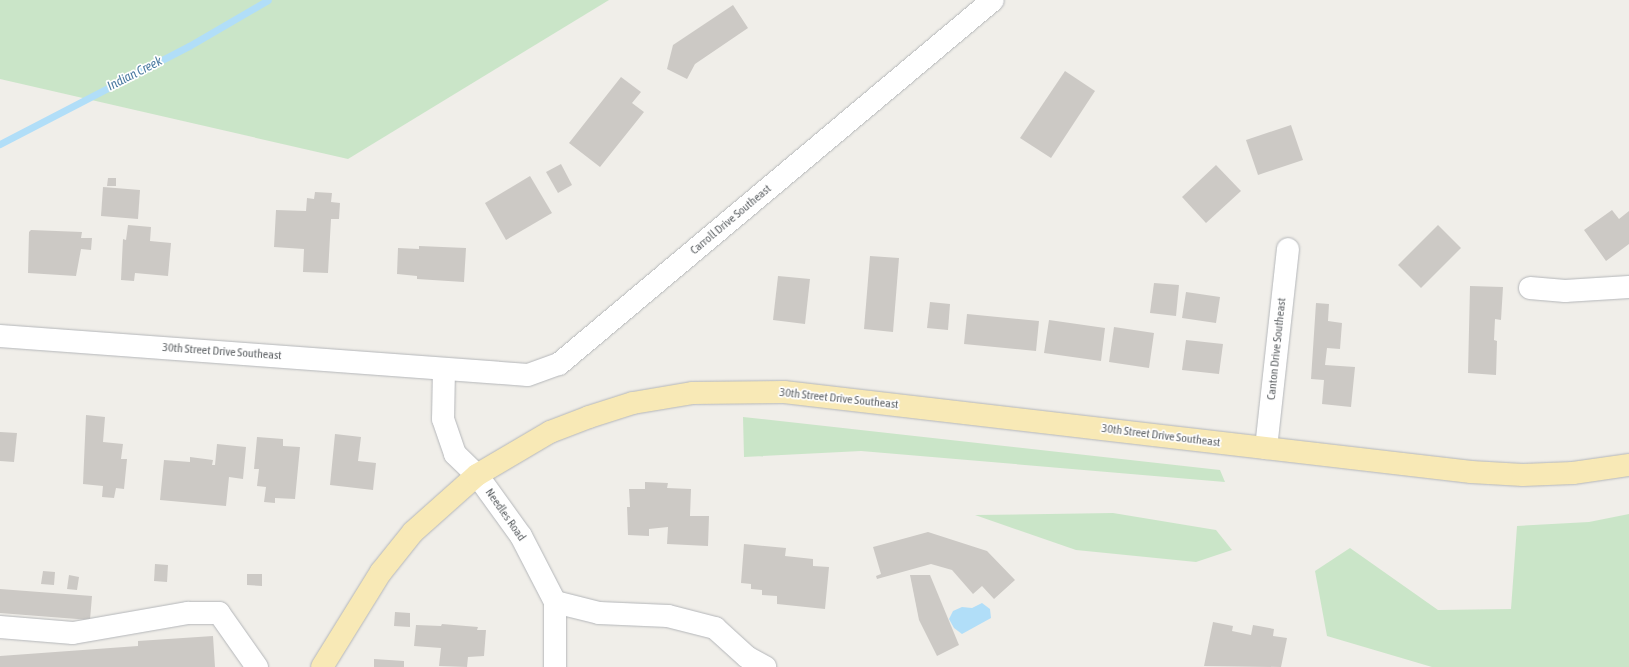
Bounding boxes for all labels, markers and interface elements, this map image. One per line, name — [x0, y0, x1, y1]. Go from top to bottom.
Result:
water label: Indian Creek — [105, 54, 165, 94]
street label: Carroll Drive Southeast — [688, 182, 774, 258]
street label: Canton Drive Southeast — [1264, 297, 1290, 401]
street label: 30th Street Drive Southeast — [162, 341, 282, 363]
street label: 30th Street Drive Southeast — [779, 386, 899, 412]
street label: 30th Street Drive Southeast — [1101, 422, 1221, 450]
street label: Needles Road — [482, 486, 528, 544]

